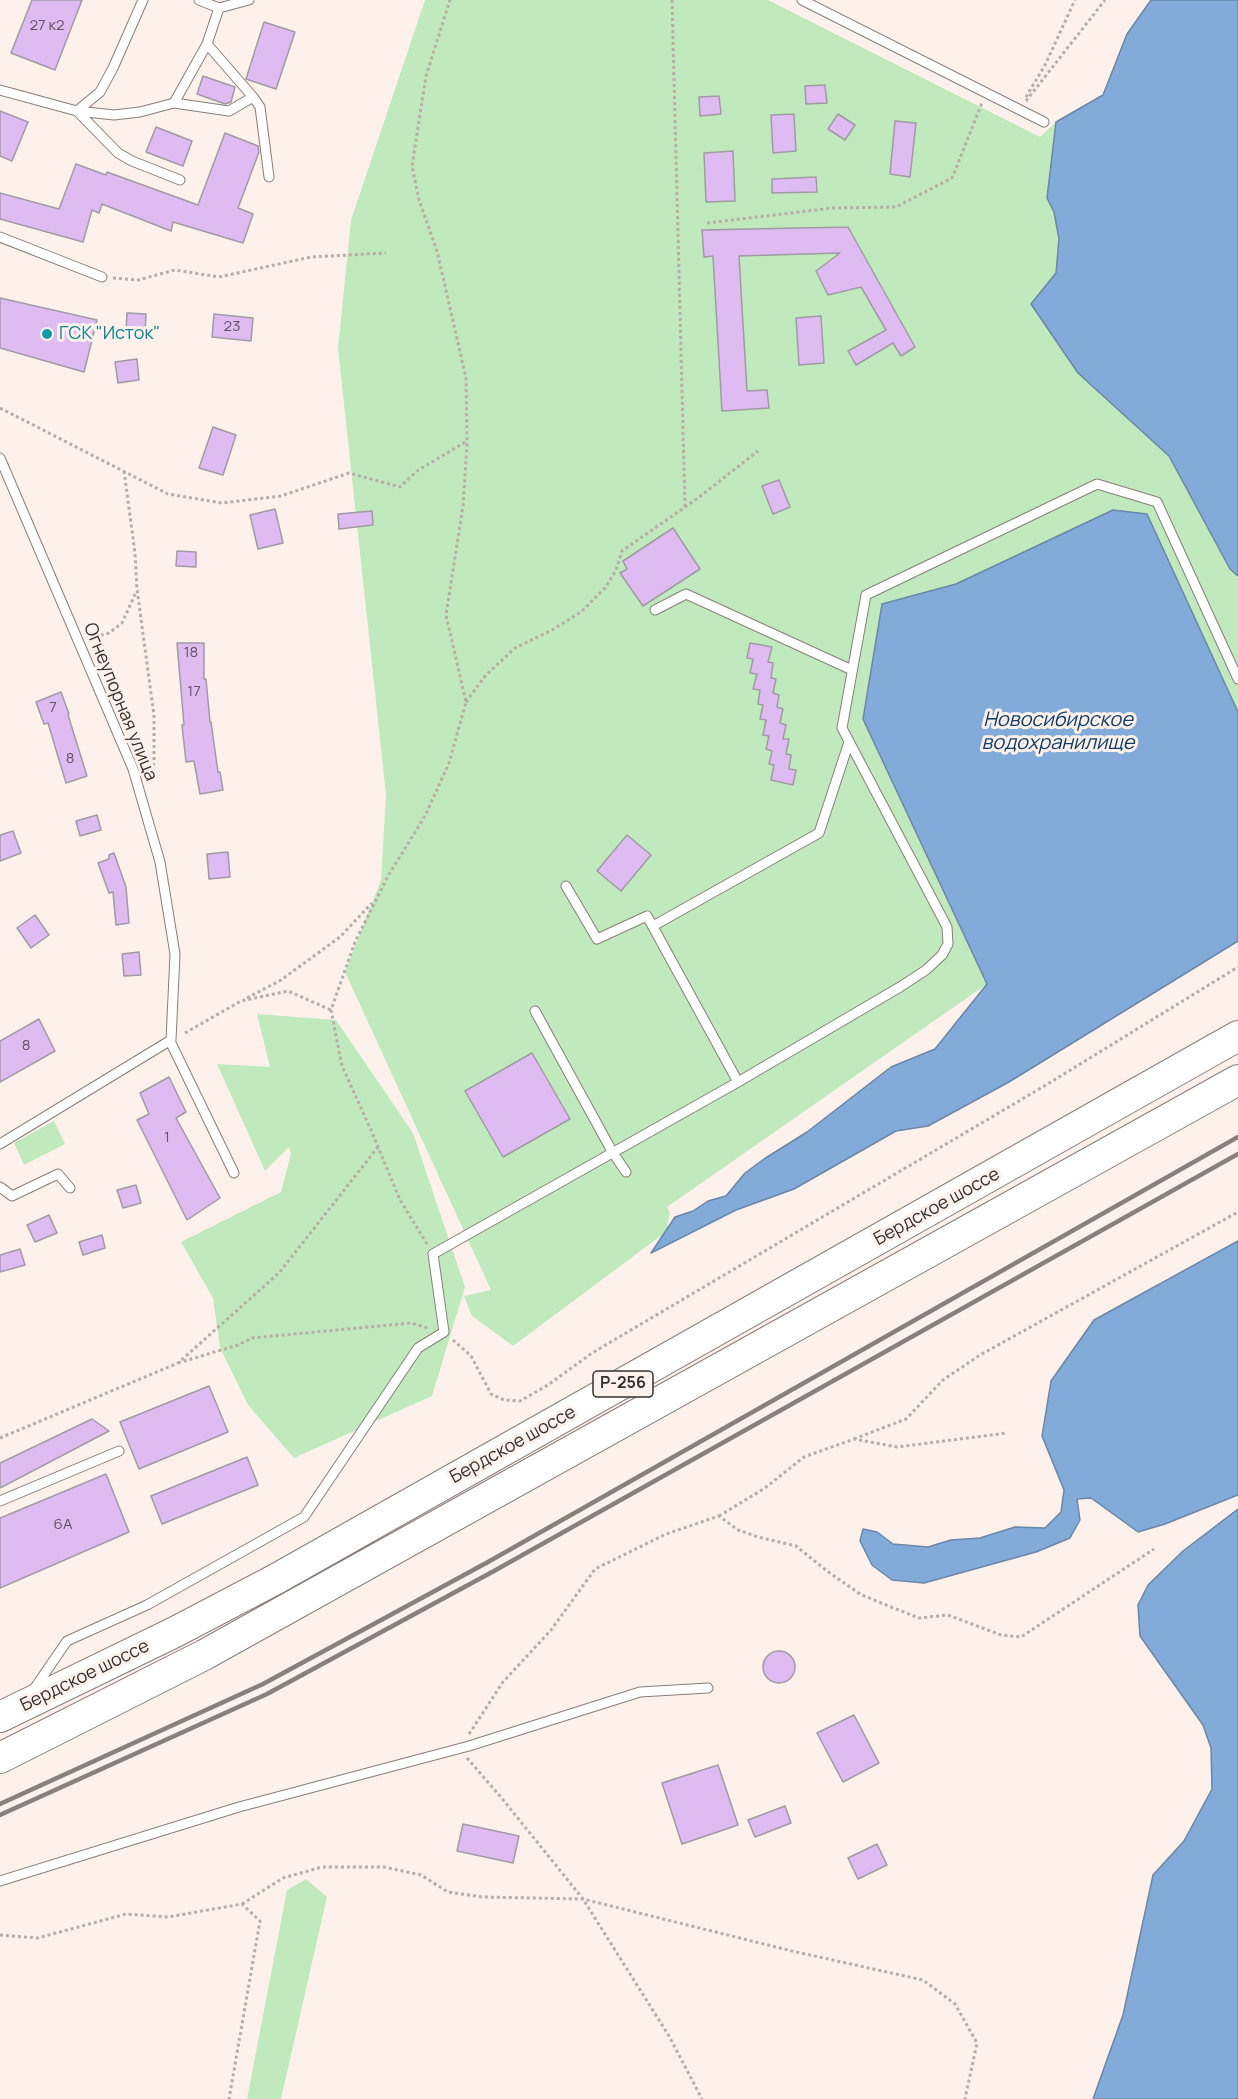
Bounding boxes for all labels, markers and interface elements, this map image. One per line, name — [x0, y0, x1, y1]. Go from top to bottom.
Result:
house number: 27 к2 — [29, 17, 65, 35]
house number: 23 — [224, 318, 240, 336]
place label: ГСК "Исток" — [59, 323, 160, 345]
marker: ГСК "Исток" — [40, 327, 54, 341]
street label: Огнеупорная улица — [78, 620, 162, 784]
house number: 18 — [184, 644, 198, 662]
house number: 17 — [187, 683, 201, 701]
house number: 7 — [49, 699, 57, 717]
water label: Новосибирское водохранилище — [982, 708, 1134, 755]
house number: 8 — [66, 750, 74, 768]
house number: 8 — [22, 1037, 30, 1055]
house number: 1 — [164, 1129, 170, 1147]
street label: Бердское шоссе — [870, 1163, 1004, 1251]
road number: Р-256 — [593, 1371, 653, 1397]
street label: Бердское шоссе — [446, 1401, 580, 1489]
house number: 6А — [54, 1516, 72, 1534]
street label: Бердское шоссе — [17, 1635, 153, 1717]

